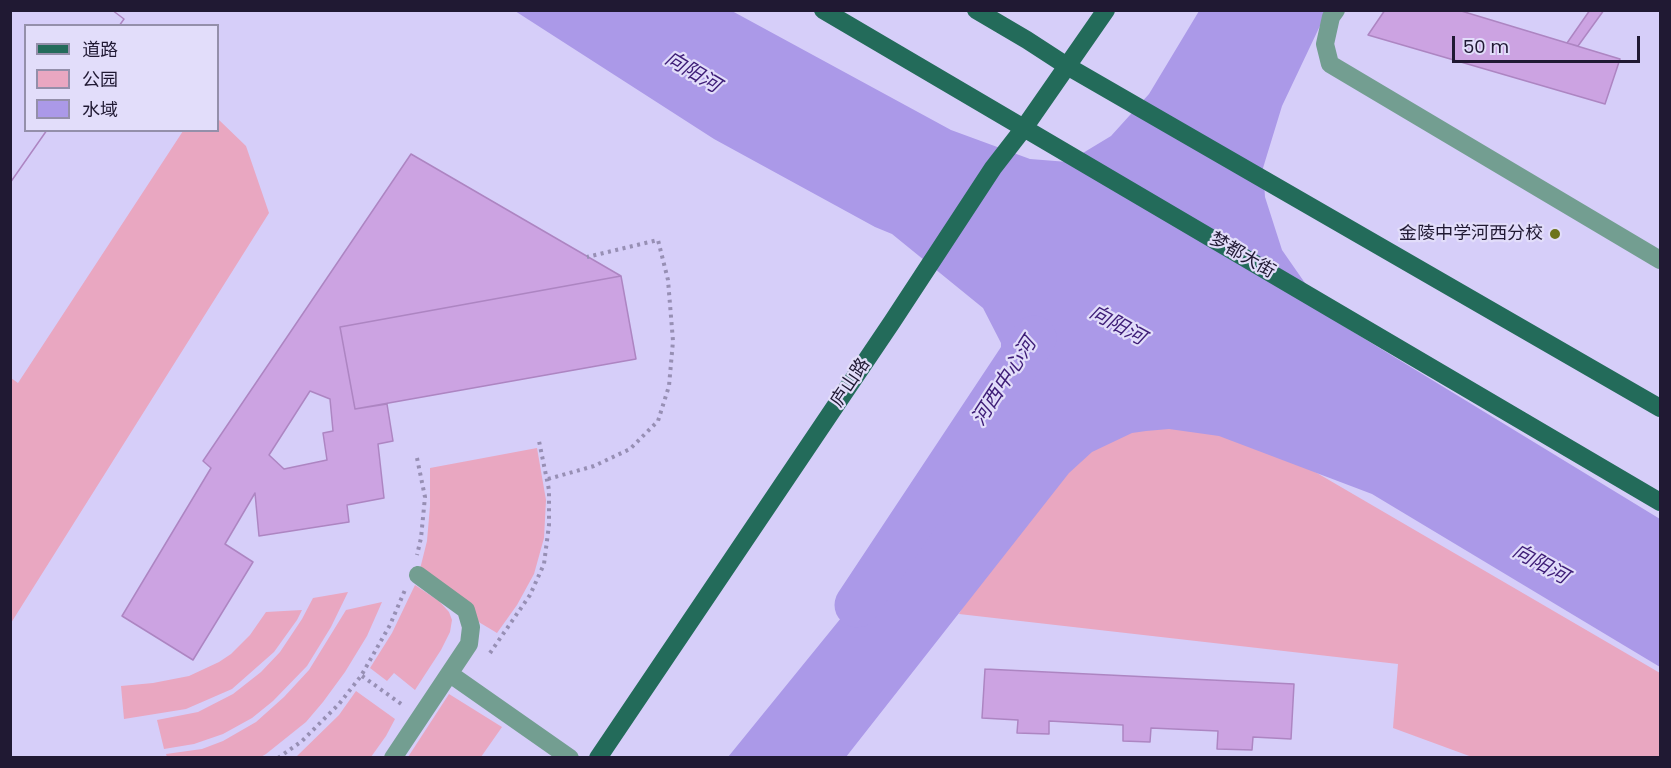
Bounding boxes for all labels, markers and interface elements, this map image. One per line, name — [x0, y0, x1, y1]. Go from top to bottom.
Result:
legend — [24, 24, 219, 132]
scale bar — [1455, 24, 1642, 62]
text: 50 m — [1463, 34, 1509, 59]
text: 道路 — [82, 37, 118, 62]
water label: 向阳河 — [660, 47, 724, 99]
text: 公园 — [82, 67, 118, 92]
text: 水域 — [82, 97, 118, 122]
place label: 金陵中学河西分校 — [1399, 223, 1543, 245]
marker: 金陵中学河西分校 — [1548, 227, 1562, 241]
street label: 梦都大街 — [1205, 229, 1279, 283]
water label: 向阳河 — [1085, 301, 1149, 351]
water label: 河西中心河 — [968, 334, 1042, 430]
street label: 庐山路 — [827, 355, 875, 411]
water label: 向阳河 — [1508, 540, 1572, 590]

